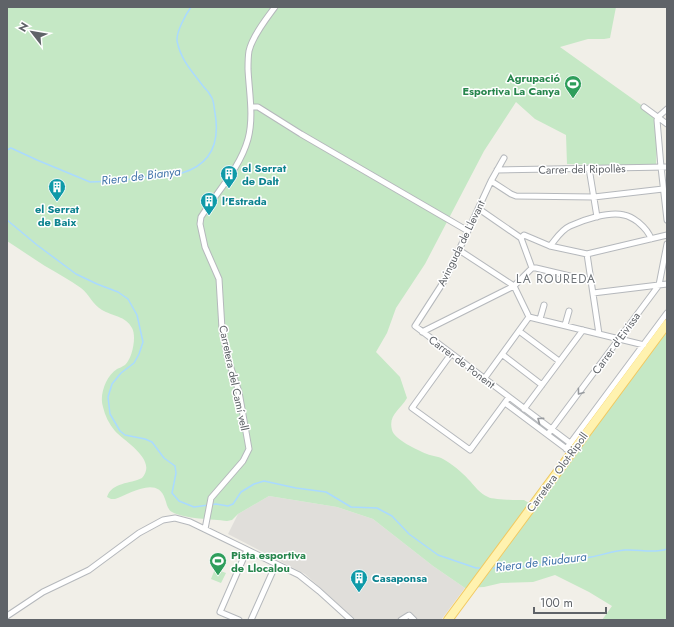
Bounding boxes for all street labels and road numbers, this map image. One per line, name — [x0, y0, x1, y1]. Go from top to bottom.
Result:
street label: Carrer del Ripollès — [538, 160, 626, 178]
street label: Avinguda de Llevant — [433, 197, 489, 289]
street label: Carrer d'Eivissa — [588, 309, 644, 377]
street label: Carretera del Camí vell — [215, 324, 253, 432]
street label: Carrer de Ponent — [425, 332, 499, 393]
street label: Carretera Olot-Ripoll — [523, 429, 591, 515]

